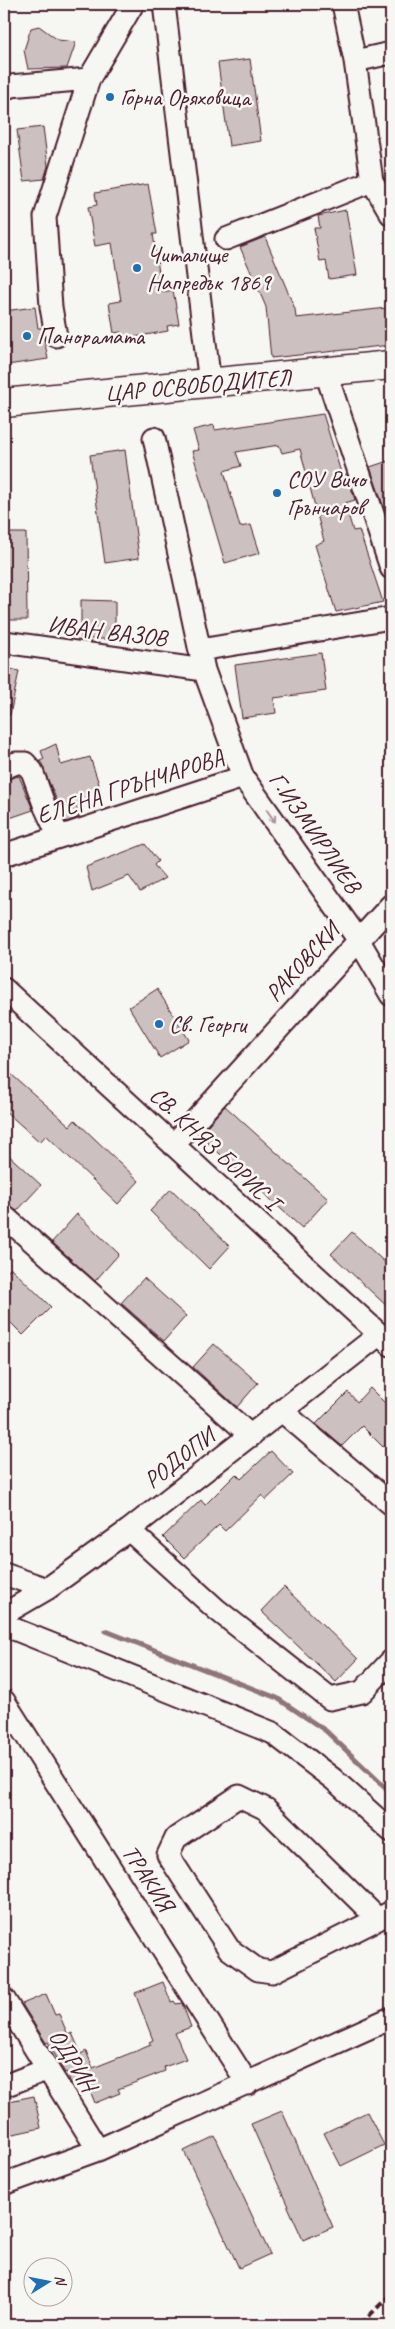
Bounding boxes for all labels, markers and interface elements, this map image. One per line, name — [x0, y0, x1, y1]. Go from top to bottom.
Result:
place label: Горна Оряховица — [120, 82, 252, 112]
marker: Горна Оряховица — [104, 91, 116, 103]
place label: Читалище Напредък 1869 — [147, 239, 273, 297]
marker: Читалище Напредък 1869 — [131, 262, 143, 274]
place label: Панорамата — [37, 321, 145, 351]
marker: Панорамата — [21, 330, 33, 342]
street label: ЦАР ОСВОБОДИТЕЛ — [103, 362, 294, 408]
place label: СОУ Вичо Грънчаров — [287, 464, 370, 522]
marker: СОУ Вичо Грънчаров — [271, 487, 283, 499]
street label: ИВАН ВАЗОВ — [46, 609, 170, 653]
street label: ЕЛЕНА ГРЪНЧАРОВА — [33, 741, 228, 830]
street label: Г.ИЗМИРЛИЕВ — [262, 766, 369, 900]
one-way arrow — [266, 809, 276, 823]
street label: РАКОВСКИ — [259, 914, 348, 1008]
place label: Св. Георги — [169, 1009, 249, 1039]
marker: Св. Георги — [153, 1018, 165, 1030]
street label: СВ. КНЯЗ БОРИС I — [144, 1080, 290, 1220]
street label: РОДОПИ — [138, 1419, 223, 1495]
street label: ТРАКИЯ — [115, 1839, 182, 1920]
street label: ОДРИН — [42, 2023, 106, 2100]
north arrow — [22, 2256, 72, 2306]
text: N — [51, 2274, 70, 2288]

